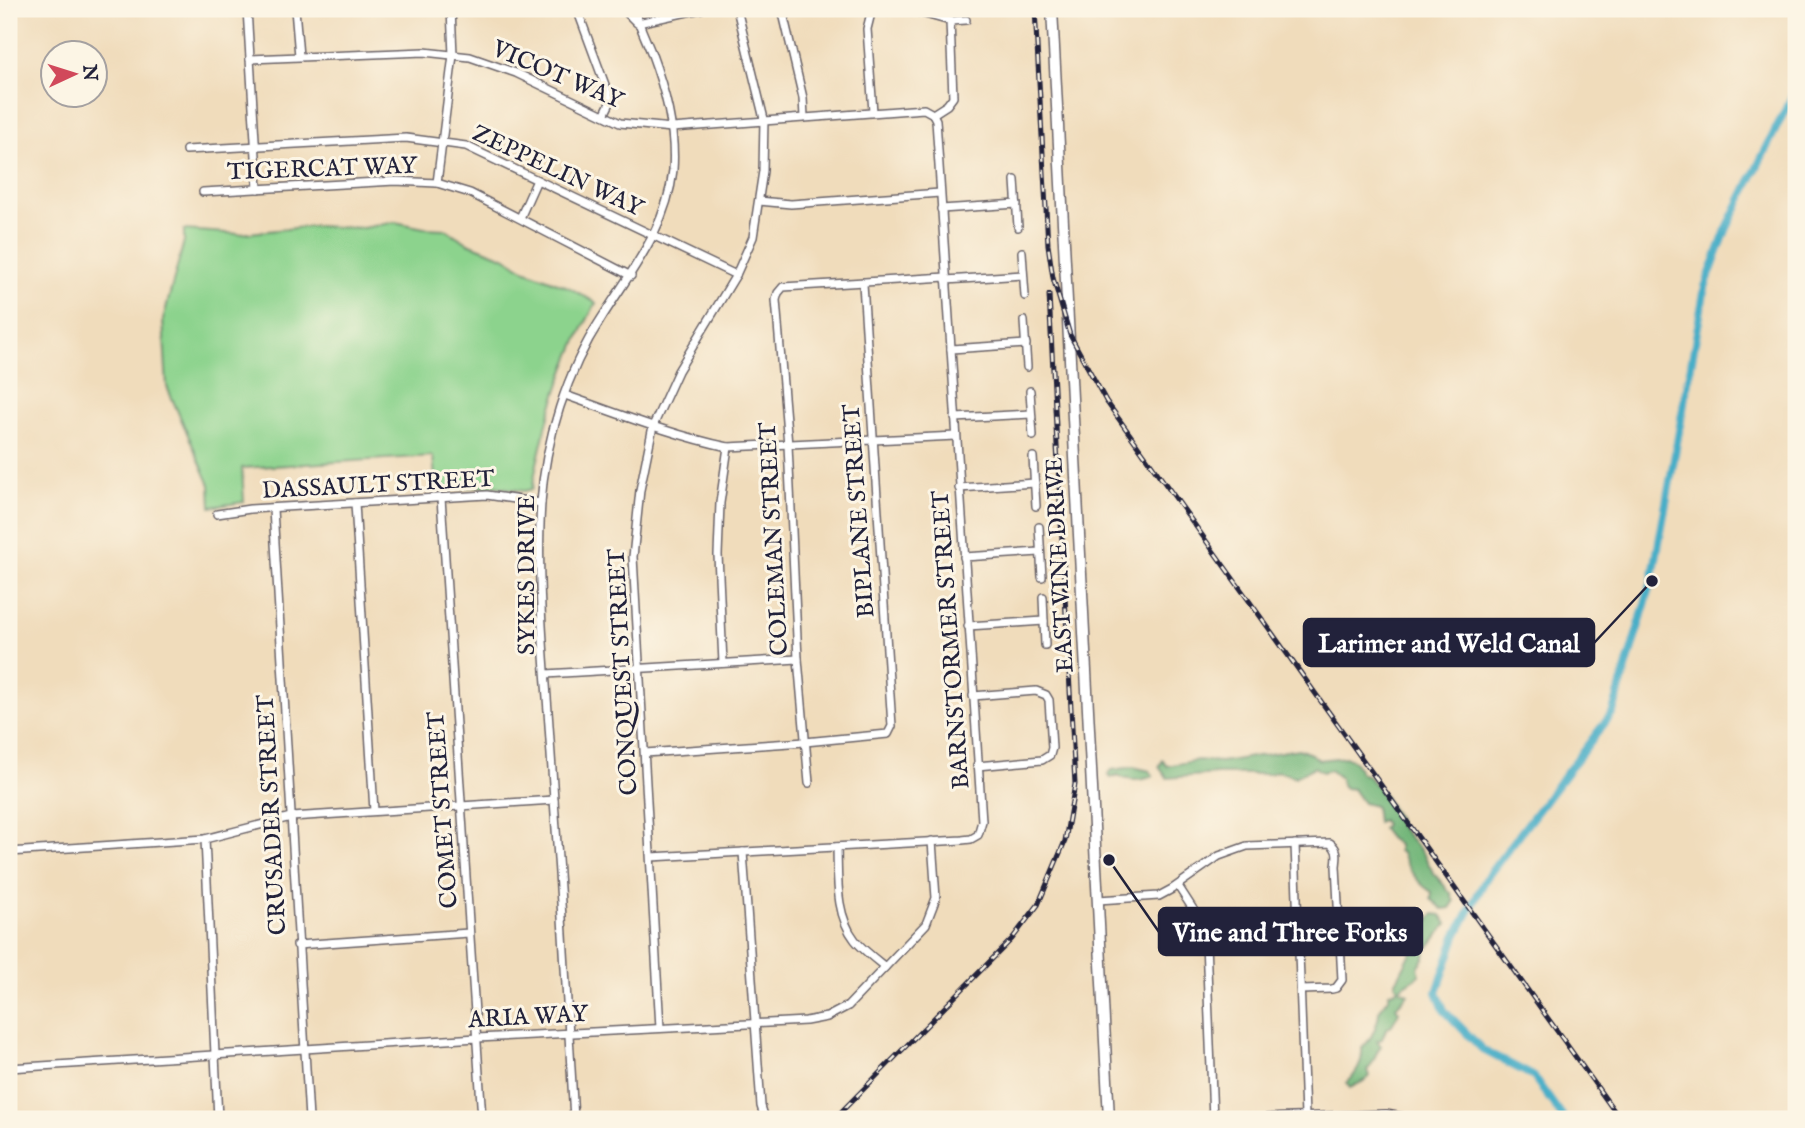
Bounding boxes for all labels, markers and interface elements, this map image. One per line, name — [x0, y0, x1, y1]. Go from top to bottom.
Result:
street label: VICOT WAY — [486, 33, 629, 118]
north arrow — [38, 38, 108, 108]
text: N — [76, 63, 102, 83]
street label: ZEPPELIN WAY — [467, 118, 649, 225]
street label: TIGERCAT WAY — [226, 151, 419, 188]
street label: BIPLANE STREET — [837, 402, 882, 619]
street label: COLEMAN STREET — [753, 421, 796, 657]
street label: EAST VINE DRIVE — [1039, 456, 1082, 674]
street label: DASSAULT STREET — [261, 464, 496, 507]
street label: BARNSTORMER STREET — [926, 489, 977, 790]
street label: SYKES DRIVE — [512, 495, 543, 655]
street label: CONQUEST STREET — [602, 547, 645, 796]
callout: Larimer and Weld Canal — [1304, 619, 1594, 666]
text: Larimer and Weld Canal — [1318, 628, 1581, 661]
street label: CRUSADER STREET — [251, 693, 294, 936]
street label: COMET STREET — [421, 710, 466, 909]
callout: Vine and Three Forks — [1159, 908, 1422, 955]
text: Vine and Three Forks — [1172, 917, 1407, 950]
street label: ARIA WAY — [466, 999, 591, 1036]

